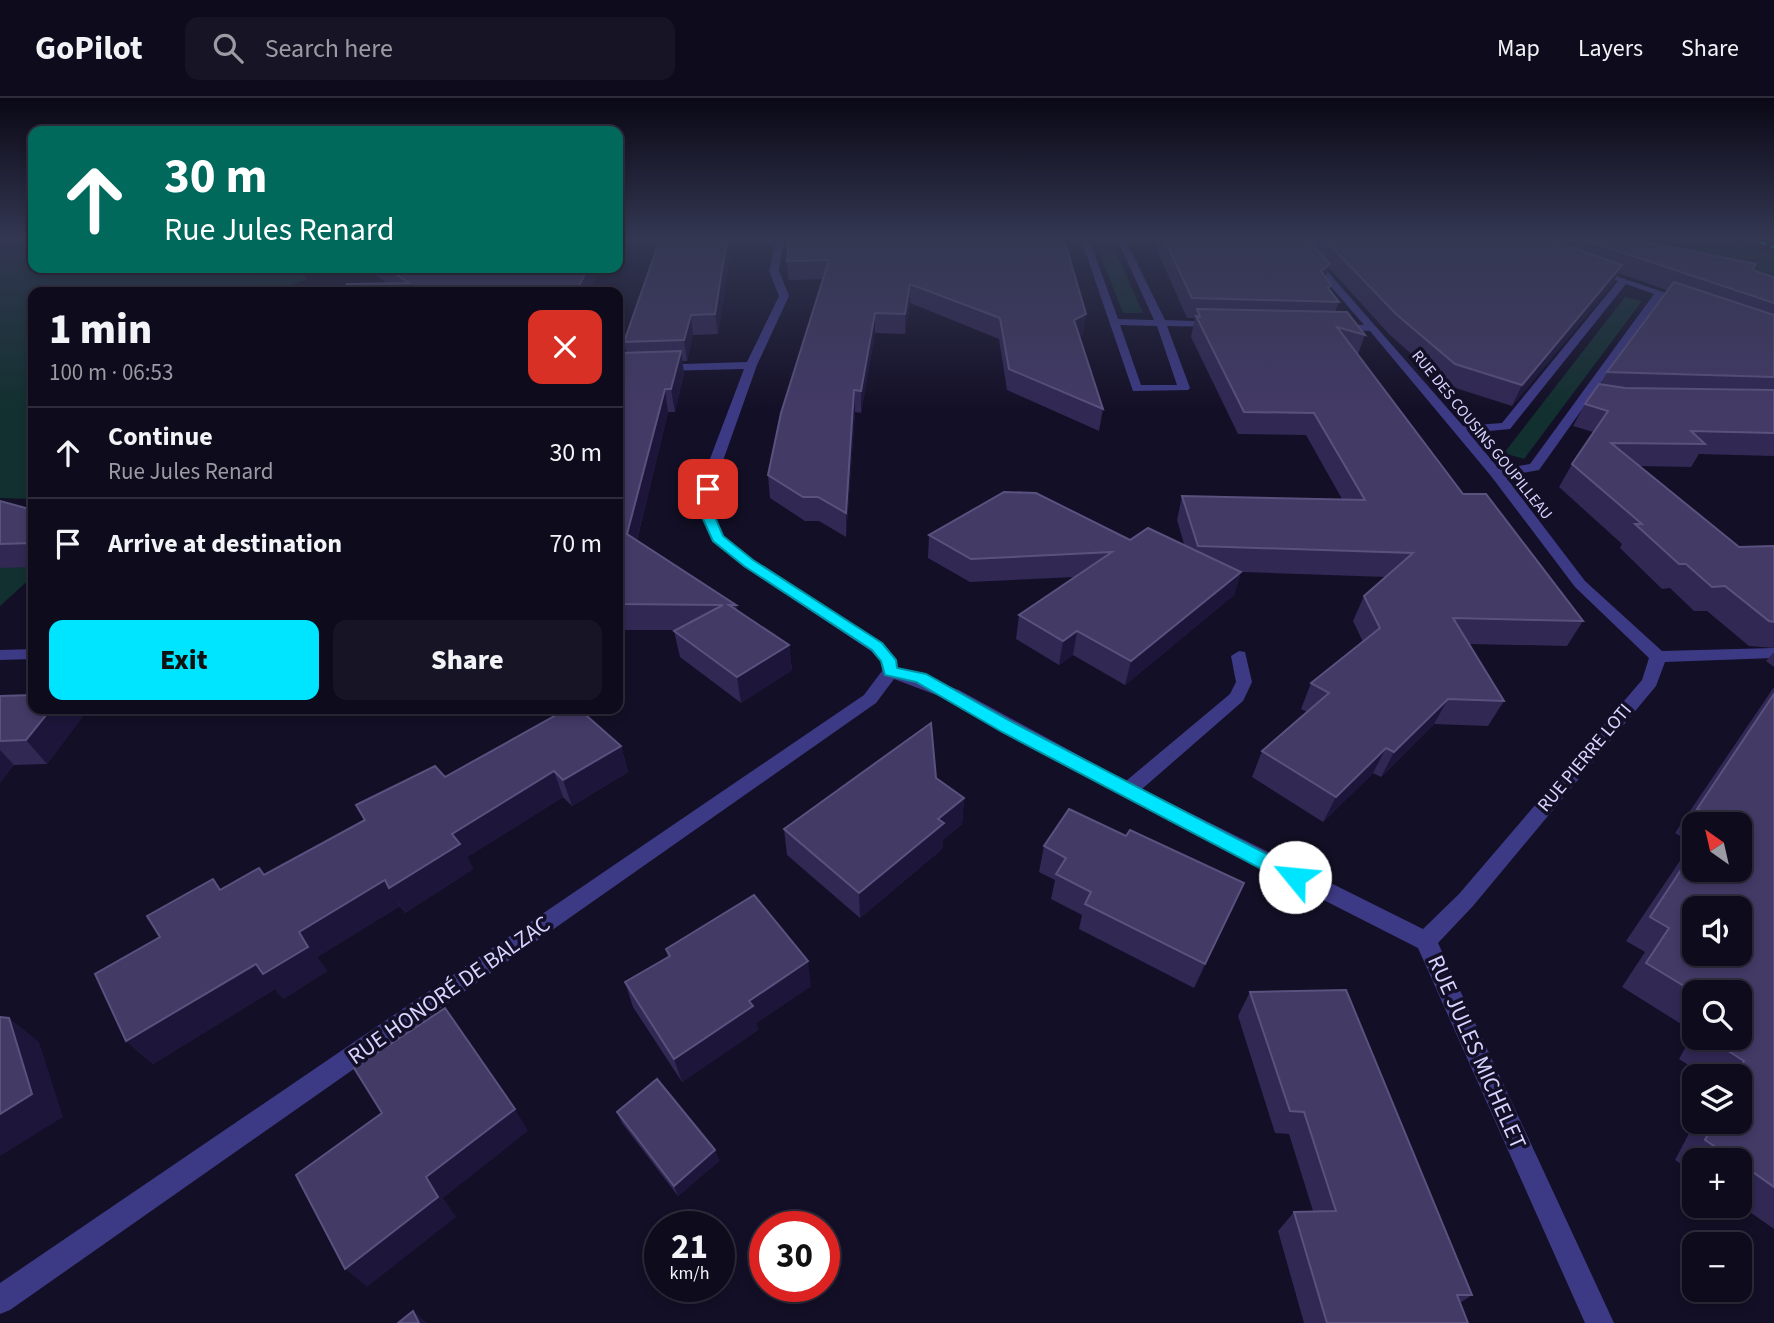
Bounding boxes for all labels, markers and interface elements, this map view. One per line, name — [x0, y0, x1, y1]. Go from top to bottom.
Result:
search box — [185, 17, 675, 80]
text: GoPilot — [35, 25, 143, 72]
icon: search — [209, 29, 247, 67]
text: Search here — [265, 30, 393, 67]
text: Map — [1497, 31, 1540, 66]
text: Layers — [1578, 31, 1643, 66]
text: Share — [1681, 31, 1739, 66]
text: 30 m — [164, 142, 268, 212]
icon: ahead — [49, 154, 140, 245]
text: Rue Jules Renard — [164, 207, 394, 253]
text: 1 min — [49, 300, 152, 360]
button: close — [528, 310, 602, 384]
street label: RUE DES COUSINS GOUPILLEAU — [1407, 346, 1557, 524]
text: 100 m · 06:53 — [49, 356, 173, 389]
text: Continue — [108, 418, 213, 455]
icon: ahead — [49, 434, 87, 472]
text: 30 m — [549, 434, 602, 471]
text: Rue Jules Renard — [108, 455, 274, 488]
pin — [678, 459, 738, 519]
icon: arrive — [689, 470, 727, 508]
icon: arrive — [49, 525, 87, 563]
text: Arrive at destination — [108, 525, 342, 562]
text: 70 m — [549, 525, 602, 562]
button: Exit — [49, 620, 319, 700]
button: Share — [333, 620, 602, 700]
street label: RUE PIERRE LOTI — [1532, 698, 1638, 818]
north arrow — [1682, 812, 1752, 882]
map controls — [1682, 812, 1752, 1302]
position arrow — [1258, 840, 1332, 914]
button: sound — [1682, 896, 1752, 966]
street label: RUE HONORÉ DE BALZAC — [341, 907, 557, 1073]
street label: RUE JULES MICHELET — [1419, 950, 1535, 1154]
button: search — [1682, 980, 1752, 1050]
button: layers — [1682, 1064, 1752, 1134]
button: + — [1682, 1148, 1752, 1218]
speed limit sign: 30 — [749, 1211, 840, 1302]
text: 21 — [671, 1222, 708, 1272]
button: − — [1682, 1232, 1752, 1302]
text: km/h — [670, 1261, 709, 1286]

